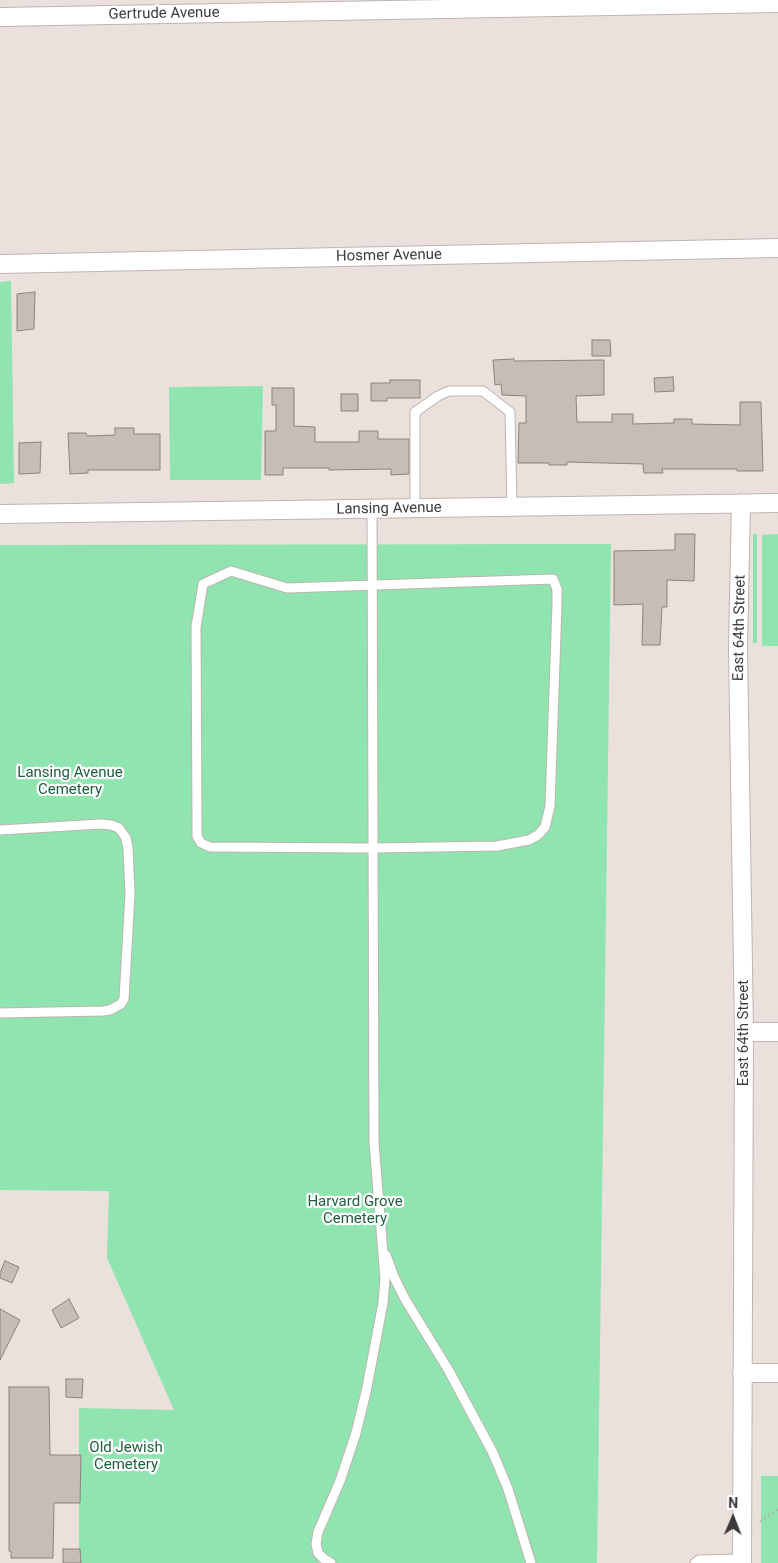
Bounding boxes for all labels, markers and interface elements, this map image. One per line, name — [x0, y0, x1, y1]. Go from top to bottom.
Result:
street label: Gertrude Avenue — [108, 4, 220, 24]
street label: Hosmer Avenue — [336, 246, 442, 266]
street label: Lansing Avenue — [336, 499, 442, 519]
street label: East 64th Street — [730, 575, 750, 681]
park label: Lansing Avenue Cemetery — [17, 764, 123, 799]
street label: East 64th Street — [735, 980, 753, 1086]
park label: Harvard Grove Cemetery — [307, 1193, 403, 1228]
park label: Old Jewish Cemetery — [89, 1439, 163, 1474]
north arrow — [708, 1493, 758, 1543]
text: N — [728, 1495, 738, 1511]

